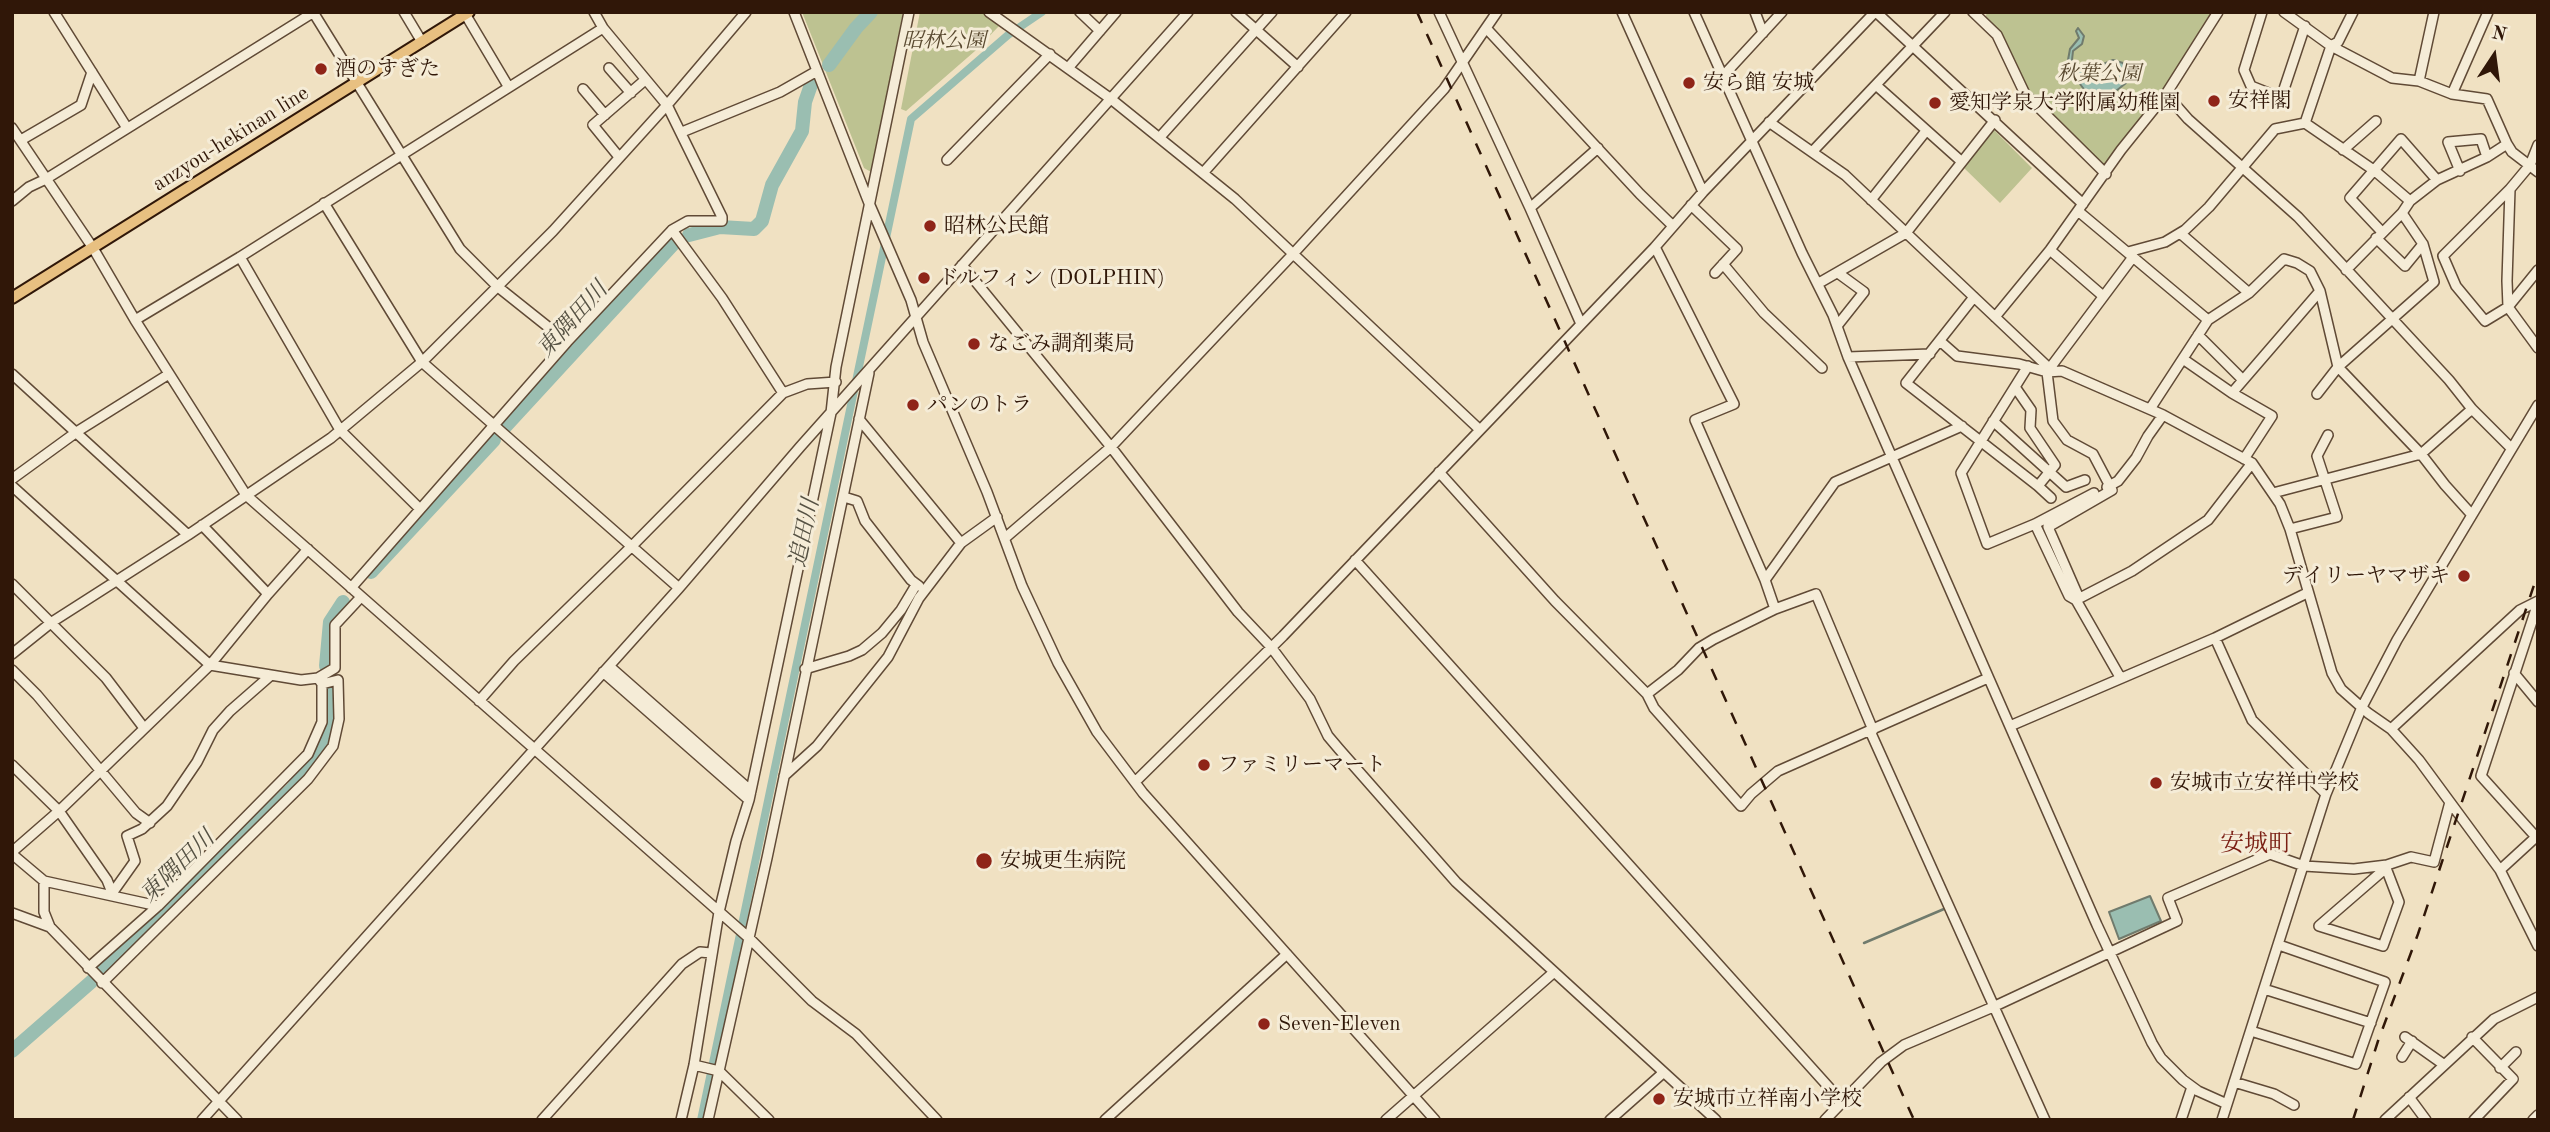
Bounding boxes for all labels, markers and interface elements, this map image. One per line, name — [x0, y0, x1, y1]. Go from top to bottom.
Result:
north arrow — [2459, 21, 2529, 91]
text: N — [2490, 24, 2508, 46]
park label: 昭林公園 — [902, 28, 986, 54]
place label: 酒のすぎた — [335, 56, 440, 82]
marker: 酒のすぎた — [313, 61, 329, 77]
park label: 秋葉公園 — [2057, 61, 2141, 87]
place label: 安ら館 安城 — [1703, 70, 1814, 96]
marker: 安ら館 安城 — [1681, 75, 1697, 91]
street label: anzyou-hekinan line — [148, 81, 314, 197]
place label: 安祥閣 — [2228, 88, 2291, 114]
place label: 愛知学泉大学附属幼稚園 — [1949, 90, 2180, 116]
marker: 安祥閣 — [2206, 93, 2222, 109]
marker: 愛知学泉大学附属幼稚園 — [1927, 95, 1943, 111]
place label: 昭林公民館 — [944, 213, 1049, 239]
marker: 昭林公民館 — [922, 218, 938, 234]
place label: ドルフィン (DOLPHIN) — [938, 265, 1165, 291]
marker: ドルフィン (DOLPHIN) — [916, 270, 932, 286]
water label: 東隅田川 — [532, 277, 614, 363]
place label: なごみ調剤薬局 — [988, 331, 1135, 357]
marker: なごみ調剤薬局 — [966, 336, 982, 352]
place label: パンのトラ — [927, 392, 1032, 418]
marker: パンのトラ — [905, 397, 921, 413]
water label: 追田川 — [784, 496, 826, 570]
place label: デイリーヤマザキ — [2282, 563, 2450, 589]
marker: デイリーヤマザキ — [2456, 568, 2472, 584]
place label: ファミリーマート — [1218, 752, 1386, 778]
marker: ファミリーマート — [1196, 757, 1212, 773]
place label: 安城市立安祥中学校 — [2170, 770, 2359, 796]
marker: 安城市立安祥中学校 — [2148, 775, 2164, 791]
water label: 東隅田川 — [135, 825, 221, 909]
district label: 安城町 — [2220, 831, 2292, 859]
place label: 安城更生病院 — [1000, 848, 1126, 874]
marker: 安城更生病院 — [974, 851, 994, 871]
place label: Seven-Eleven — [1278, 1011, 1401, 1037]
marker: Seven-Eleven — [1256, 1016, 1272, 1032]
place label: 安城市立祥南小学校 — [1673, 1086, 1862, 1112]
marker: 安城市立祥南小学校 — [1651, 1091, 1667, 1107]

